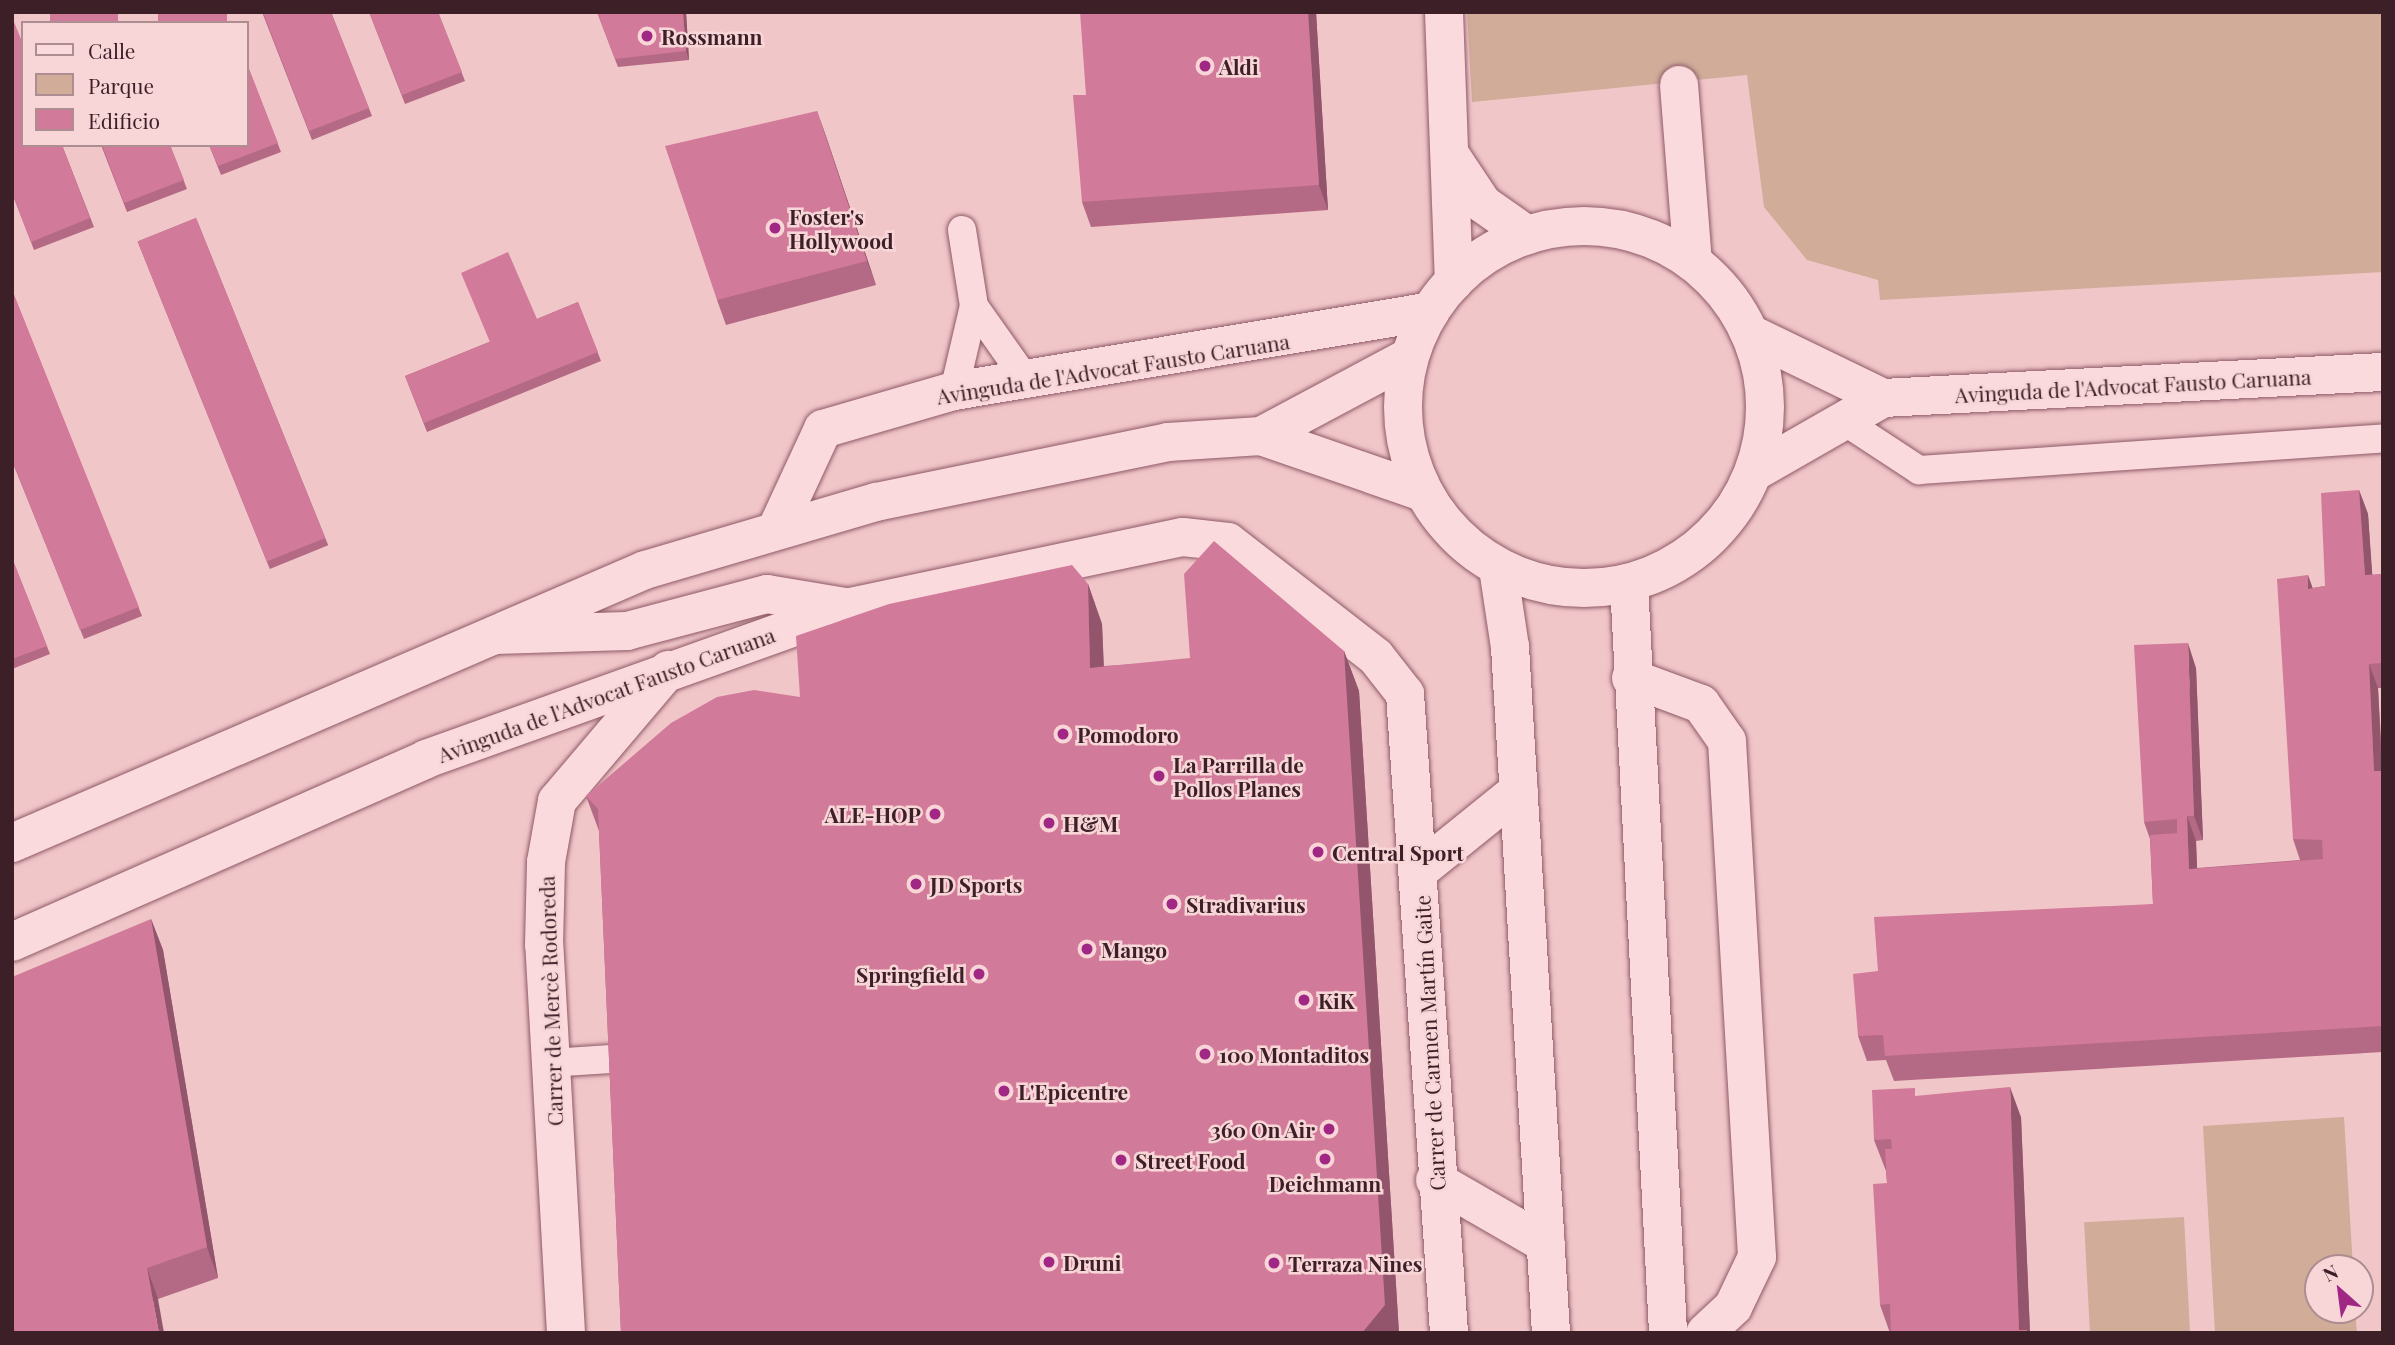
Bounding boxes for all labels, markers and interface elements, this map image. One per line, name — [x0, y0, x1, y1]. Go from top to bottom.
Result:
legend — [21, 21, 248, 147]
place label: Rossmann — [661, 23, 762, 49]
marker: Rossmann — [639, 28, 655, 44]
text: Calle — [88, 36, 135, 64]
place label: Aldi — [1219, 53, 1259, 79]
marker: Aldi — [1197, 58, 1213, 74]
text: Parque — [88, 71, 154, 99]
text: Edificio — [88, 106, 160, 134]
place label: Foster's Hollywood — [789, 203, 894, 253]
marker: Foster's Hollywood — [767, 220, 783, 236]
street label: Avinguda de l'Advocat Fausto Caruana — [934, 328, 1292, 408]
street label: Avinguda de l'Advocat Fausto Caruana — [1953, 363, 2313, 407]
street label: Avinguda de l'Advocat Fausto Caruana — [433, 621, 779, 767]
place label: Pomodoro — [1077, 721, 1179, 747]
marker: Pomodoro — [1055, 726, 1071, 742]
place label: La Parrilla de Pollos Planes — [1173, 751, 1304, 801]
marker: La Parrilla de Pollos Planes — [1151, 768, 1167, 784]
place label: ALE-HOP — [825, 801, 921, 827]
marker: ALE-HOP — [927, 806, 943, 822]
place label: H&M — [1063, 810, 1118, 836]
marker: H&M — [1041, 815, 1057, 831]
place label: Central Sport — [1332, 839, 1464, 865]
marker: Central Sport — [1310, 844, 1326, 860]
place label: JD Sports — [930, 871, 1022, 897]
street label: Carrer de Mercè Rodoreda — [533, 875, 567, 1127]
marker: JD Sports — [908, 876, 924, 892]
place label: Stradivarius — [1186, 891, 1306, 917]
street label: Carrer de Carmen Martín Gaite — [1409, 894, 1449, 1192]
marker: Stradivarius — [1164, 896, 1180, 912]
place label: Mango — [1101, 936, 1167, 962]
marker: Mango — [1079, 941, 1095, 957]
place label: Springfield — [856, 961, 965, 987]
marker: Springfield — [971, 966, 987, 982]
place label: KiK — [1318, 987, 1355, 1013]
marker: KiK — [1296, 992, 1312, 1008]
place label: 100 Montaditos — [1219, 1041, 1369, 1067]
marker: 100 Montaditos — [1197, 1046, 1213, 1062]
place label: L'Epicentre — [1018, 1078, 1128, 1104]
marker: L'Epicentre — [996, 1083, 1012, 1099]
place label: 360 On Air — [1210, 1116, 1315, 1142]
marker: 360 On Air — [1321, 1121, 1337, 1137]
place label: Street Food — [1135, 1147, 1246, 1173]
marker: Deichmann — [1317, 1151, 1333, 1167]
marker: Street Food — [1113, 1152, 1129, 1168]
place label: Deichmann — [1269, 1170, 1381, 1196]
place label: Druni — [1063, 1249, 1121, 1275]
place label: Terraza Nines — [1288, 1250, 1423, 1276]
marker: Druni — [1041, 1254, 1057, 1270]
north arrow — [2304, 1254, 2374, 1324]
marker: Terraza Nines — [1266, 1255, 1282, 1271]
text: N — [2318, 1258, 2342, 1287]

